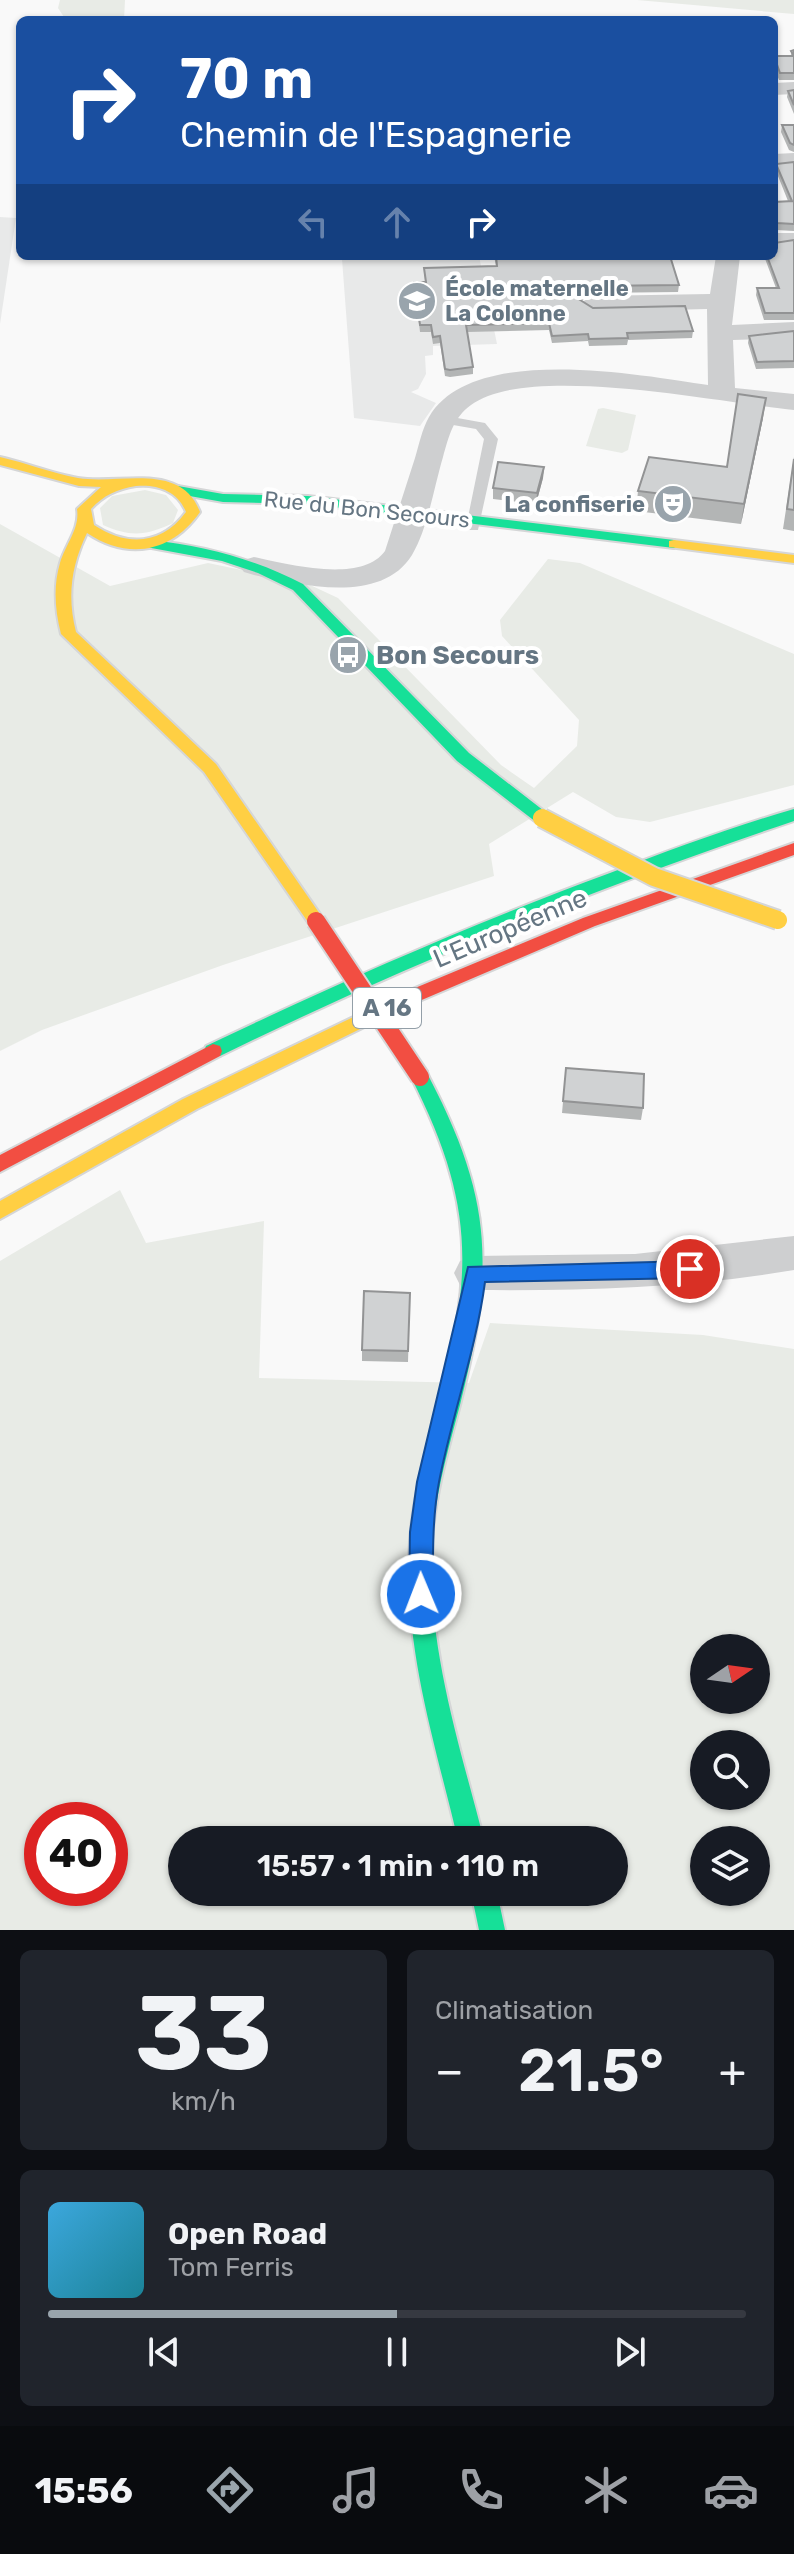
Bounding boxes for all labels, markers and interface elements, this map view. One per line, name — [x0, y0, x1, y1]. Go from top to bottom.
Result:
text: 70 m — [180, 46, 313, 112]
icon: right — [48, 48, 152, 152]
text: Chemin de l'Espagnerie — [180, 113, 572, 156]
icon: left — [291, 200, 335, 244]
icon: ahead — [375, 200, 419, 244]
icon: right — [459, 200, 503, 244]
place label: École maternelle La Colonne — [445, 275, 629, 327]
school or university icon: École maternelle La Colonne — [396, 280, 438, 322]
theatre icon: La confiserie — [652, 483, 694, 525]
street label: Rue du Bon Secours — [263, 485, 471, 534]
place label: La confiserie — [504, 491, 645, 518]
bus stop icon: Bon Secours — [327, 634, 369, 676]
place label: Bon Secours — [376, 640, 539, 671]
street label: L'Européenne — [429, 882, 592, 975]
road number: A 16 — [353, 988, 421, 1028]
pin — [656, 1235, 724, 1303]
icon: arrive — [668, 1247, 712, 1291]
position arrow — [379, 1552, 463, 1636]
north arrow — [690, 1634, 770, 1714]
map controls — [690, 1634, 770, 1906]
button: search — [690, 1730, 770, 1810]
speed limit sign: 40 — [24, 1802, 128, 1906]
button: layers — [690, 1826, 770, 1906]
text: 15:57 · 1 min · 110 m — [257, 1848, 539, 1884]
text: 33 — [135, 1972, 272, 2095]
text: Climatisation — [435, 1995, 593, 2026]
text: 21.5° — [518, 2035, 664, 2106]
text: − — [435, 2045, 464, 2097]
text: + — [719, 2045, 746, 2097]
text: km/h — [171, 2086, 236, 2117]
text: Open Road — [168, 2216, 327, 2252]
text: Tom Ferris — [168, 2252, 294, 2283]
icon: previous — [142, 2330, 186, 2374]
icon: pause — [375, 2330, 419, 2374]
icon: next — [608, 2330, 652, 2374]
icon: directions — [202, 2462, 258, 2518]
icon: music — [328, 2462, 384, 2518]
icon: phone — [453, 2462, 509, 2518]
icon: climate — [578, 2462, 634, 2518]
icon: car — [703, 2462, 759, 2518]
text: 15:56 — [35, 2469, 133, 2512]

